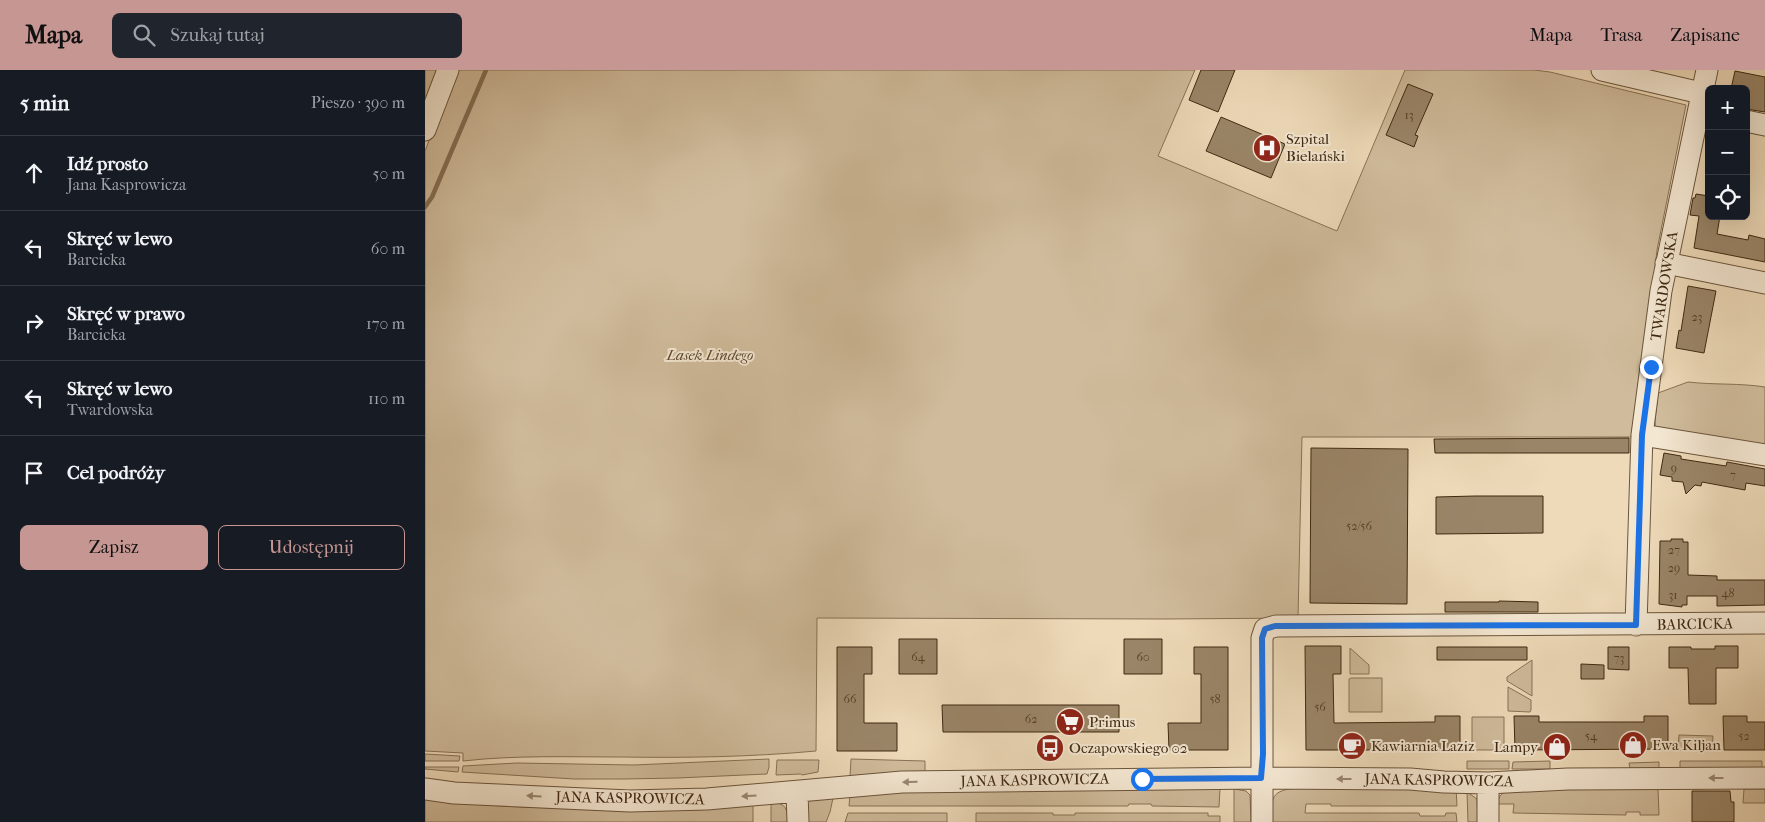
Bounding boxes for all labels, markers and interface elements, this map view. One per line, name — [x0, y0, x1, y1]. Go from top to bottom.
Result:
search box — [112, 13, 462, 58]
text: Mapa — [25, 21, 82, 49]
icon: search — [130, 21, 158, 49]
text: Szukaj tutaj — [170, 24, 265, 46]
text: Mapa — [1530, 25, 1572, 46]
text: Trasa — [1600, 25, 1642, 46]
text: Zapisane — [1670, 25, 1740, 46]
map controls — [1705, 85, 1750, 220]
button: + — [1705, 85, 1750, 130]
text: 5 min — [20, 91, 69, 115]
text: Pieszo · 390 m — [311, 93, 405, 112]
house number: 13 — [1404, 108, 1414, 122]
place label: Szpital Bielański — [1286, 130, 1345, 165]
button: − — [1705, 130, 1750, 175]
hospital icon: Szpital Bielański — [1252, 133, 1282, 163]
text: Idź prosto — [67, 153, 148, 175]
icon: ahead — [20, 159, 48, 187]
text: 50 m — [373, 164, 405, 183]
text: Jana Kasprowicza — [67, 175, 186, 194]
button: locate — [1705, 175, 1750, 220]
text: Skręć w lewo — [67, 228, 173, 250]
street label: TWARDOWSKA — [1646, 230, 1682, 342]
icon: left — [20, 234, 48, 262]
text: 60 m — [371, 239, 405, 258]
text: Barcicka — [67, 250, 126, 269]
text: Skręć w prawo — [67, 303, 185, 325]
icon: right — [20, 309, 48, 337]
house number: 23 — [1691, 310, 1703, 324]
text: 170 m — [366, 314, 405, 333]
text: Barcicka — [67, 325, 126, 344]
park label: Lasek Lindego — [666, 346, 753, 364]
route end — [1640, 356, 1663, 379]
text: Skręć w lewo — [67, 378, 173, 400]
icon: left — [20, 384, 48, 412]
text: 110 m — [368, 389, 405, 408]
text: Twardowska — [67, 400, 153, 419]
icon: arrive — [20, 459, 48, 487]
house number: 9 — [1671, 461, 1677, 475]
text: Cel podróży — [67, 462, 165, 484]
house number: 7 — [1730, 468, 1736, 482]
house number: 52/56 — [1346, 519, 1372, 533]
button: Zapisz — [20, 525, 208, 570]
button: Udostępnij — [218, 525, 405, 570]
house number: 27 — [1668, 543, 1680, 557]
house number: 29 — [1668, 561, 1680, 575]
house number: 48 — [1721, 586, 1735, 600]
house number: 31 — [1668, 588, 1678, 602]
street label: BARCICKA — [1657, 614, 1734, 634]
house number: 64 — [911, 650, 926, 664]
house number: 60 — [1136, 650, 1150, 664]
house number: 73 — [1614, 651, 1624, 665]
house number: 66 — [844, 692, 857, 706]
house number: 58 — [1209, 692, 1221, 706]
house number: 56 — [1314, 700, 1326, 714]
supermarket icon: Primus — [1055, 707, 1085, 737]
house number: 62 — [1025, 712, 1037, 726]
place label: Primus — [1089, 713, 1136, 731]
house number: 54 — [1585, 729, 1598, 743]
house number: 52 — [1738, 729, 1750, 743]
shop icon: Ewa Kiljan — [1618, 730, 1648, 760]
cafe icon: Kawiarnia Laziz — [1337, 731, 1367, 761]
shop icon: Lampy — [1542, 732, 1572, 762]
bus stop icon: Oczapowskiego 02 — [1035, 733, 1065, 763]
place label: Ewa Kiljan — [1652, 736, 1721, 754]
place label: Kawiarnia Laziz — [1371, 737, 1475, 755]
place label: Lampy — [1494, 738, 1539, 756]
place label: Oczapowskiego 02 — [1069, 739, 1188, 757]
route start — [1131, 768, 1154, 791]
street label: JANA KASPROWICZA — [959, 770, 1110, 790]
street label: JANA KASPROWICZA — [1363, 770, 1514, 790]
one-way arrow — [1336, 775, 1352, 783]
one-way arrow — [1708, 775, 1724, 783]
one-way arrow — [902, 778, 918, 786]
street label: JANA KASPROWICZA — [554, 788, 705, 808]
one-way arrow — [526, 792, 542, 800]
one-way arrow — [740, 792, 756, 800]

